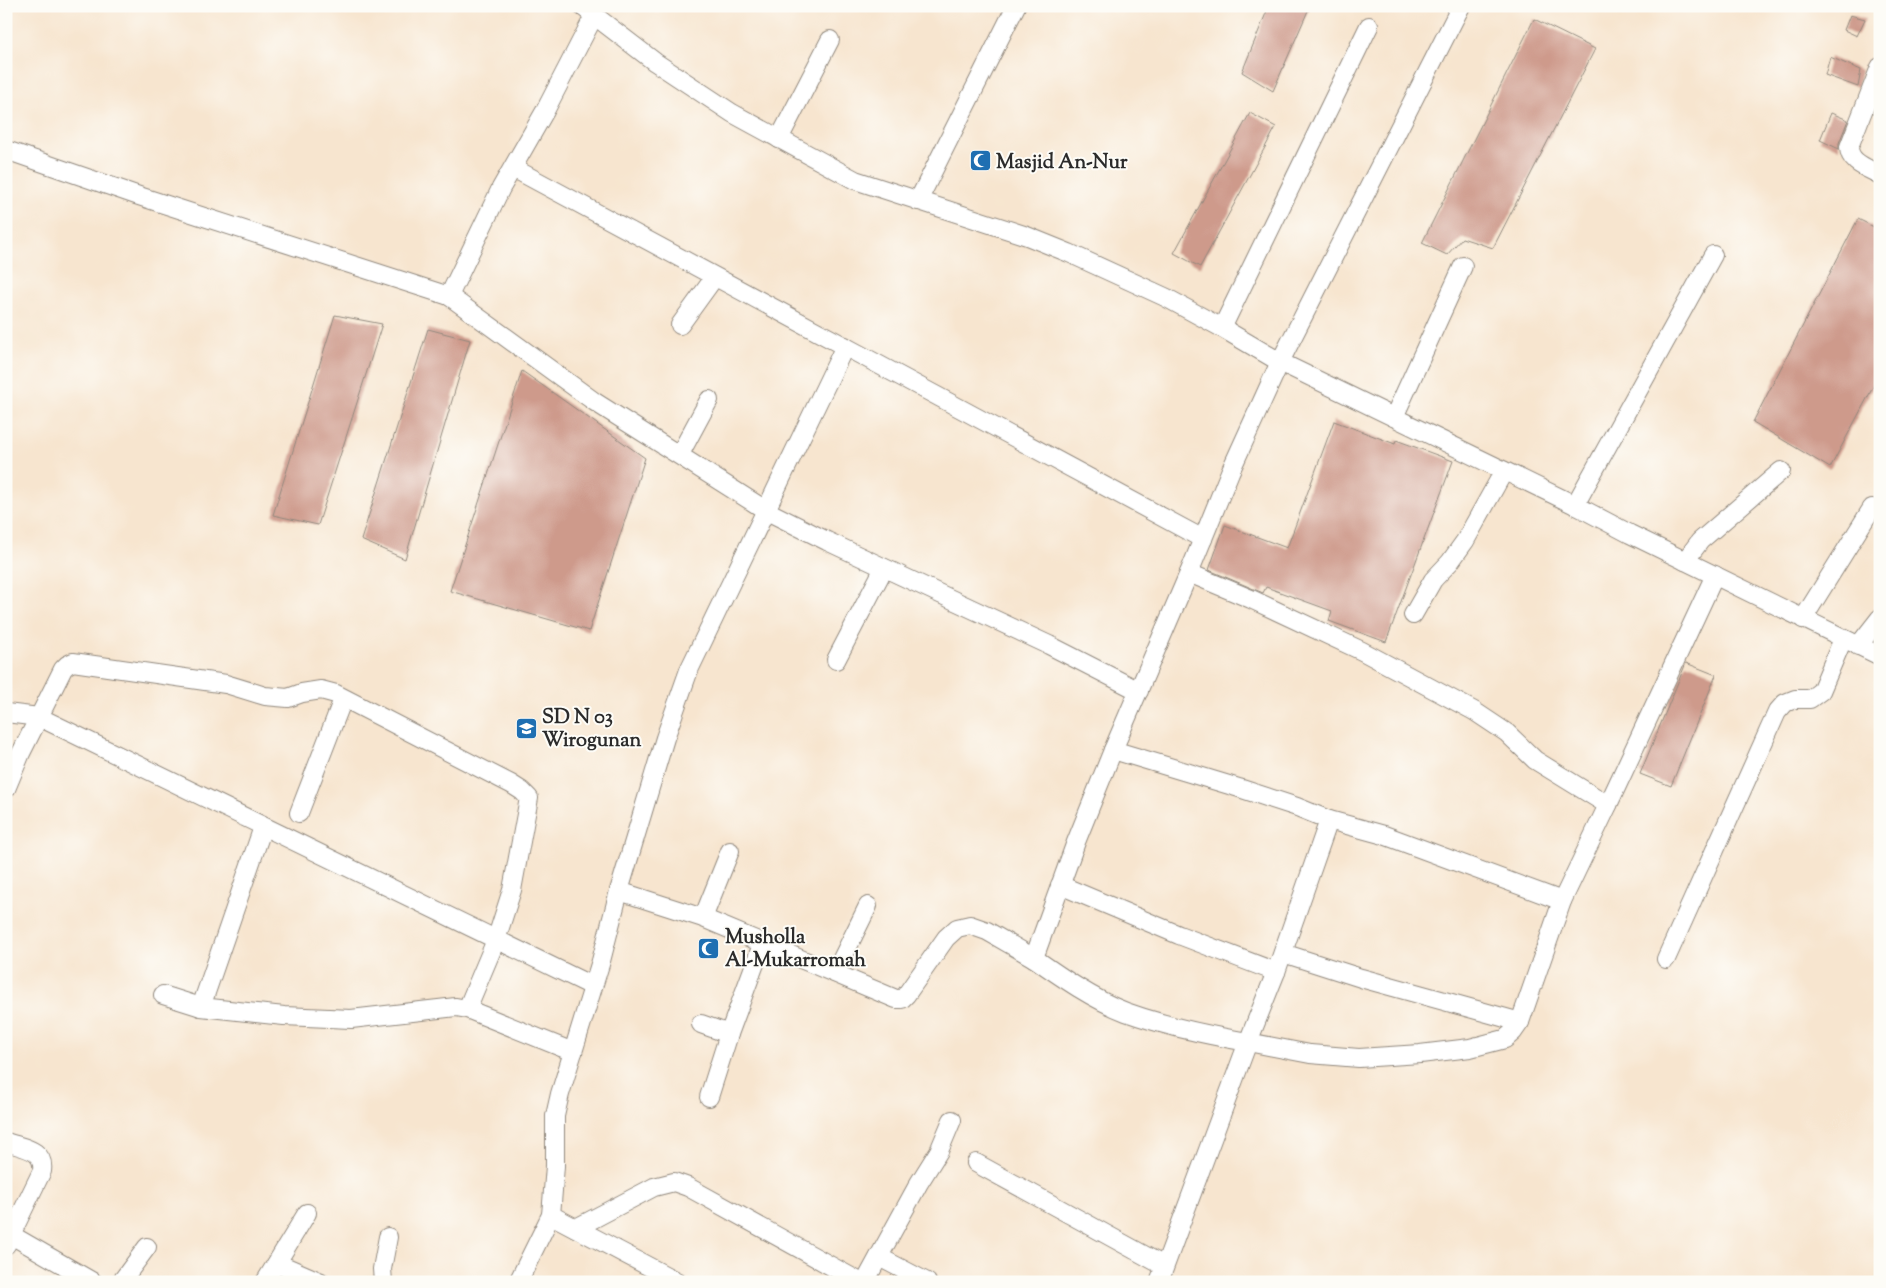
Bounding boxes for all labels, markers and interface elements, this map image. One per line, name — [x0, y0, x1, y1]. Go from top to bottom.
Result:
mosque icon: Masjid An-Nur — [968, 149, 992, 173]
place label: Masjid An-Nur — [996, 149, 1128, 178]
place label: SD N 03 Wirogunan — [542, 704, 641, 756]
school or university icon: SD N 03 Wirogunan — [514, 716, 538, 740]
place label: Musholla Al-Mukarromah — [725, 924, 866, 976]
mosque icon: Musholla Al-Mukarromah — [697, 936, 721, 960]

